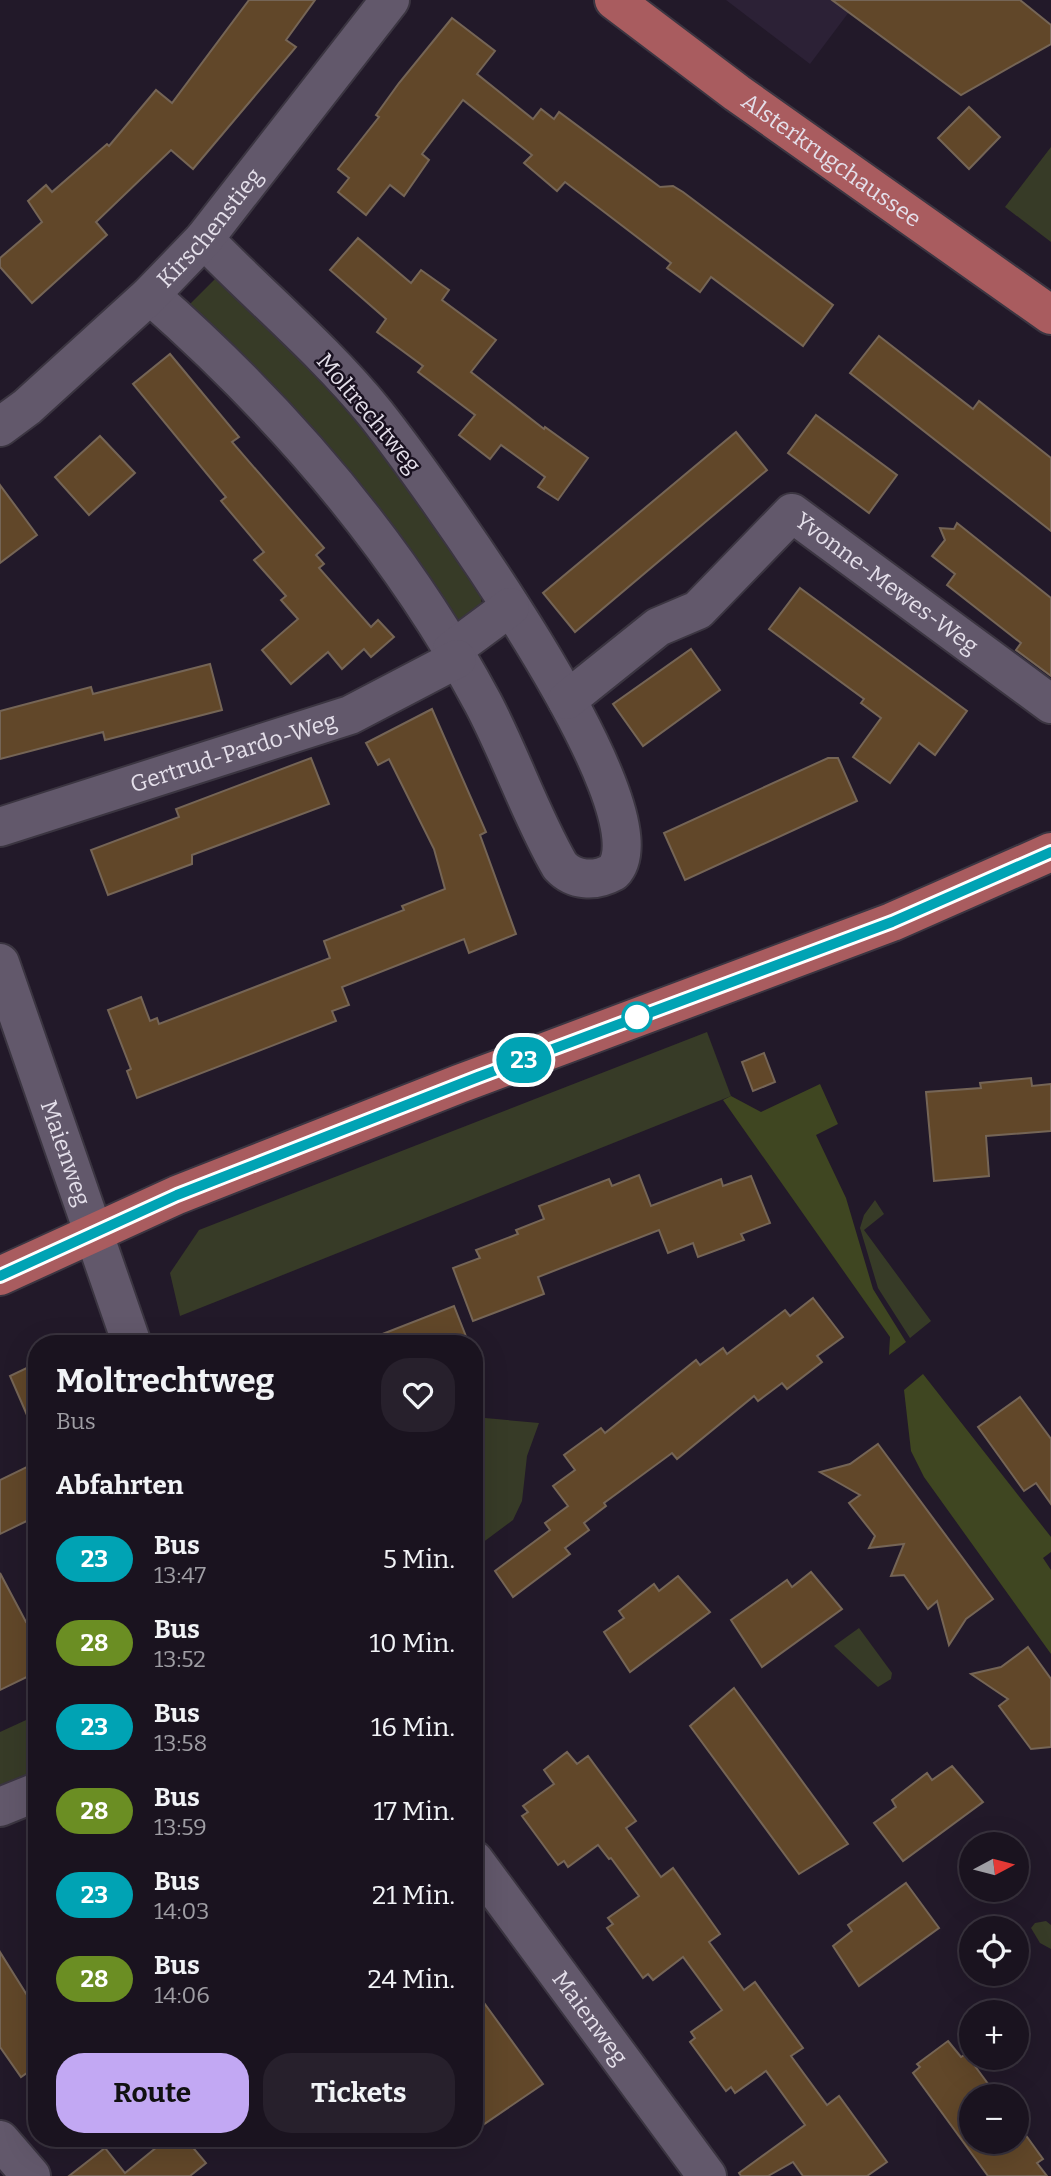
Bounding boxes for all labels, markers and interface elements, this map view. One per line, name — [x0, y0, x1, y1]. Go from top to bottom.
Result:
street label: Alsterkrugchaussee — [736, 87, 927, 233]
street label: Kirschenstieg — [151, 162, 268, 293]
street label: Moltrechtweg — [311, 347, 427, 479]
street label: Yvonne-Mewes-Weg — [790, 506, 984, 660]
street label: Gertrud-Pardo-Weg — [127, 706, 340, 798]
unlabelled marker — [622, 1002, 652, 1032]
line badge: 23 — [492, 1037, 556, 1083]
text: 23 — [510, 1046, 538, 1074]
street label: Maienweg — [35, 1097, 97, 1209]
button: heart — [381, 1358, 455, 1432]
text: Moltrechtweg — [56, 1361, 274, 1401]
text: Bus — [56, 1407, 96, 1435]
text: Abfahrten — [56, 1470, 183, 1501]
text: Bus — [154, 1530, 200, 1561]
text: 5 Min. — [383, 1544, 455, 1575]
text: 23 — [81, 1545, 108, 1573]
text: 13:47 — [154, 1561, 206, 1589]
text: Bus — [154, 1614, 200, 1645]
text: 10 Min. — [370, 1628, 455, 1659]
text: 28 — [81, 1629, 108, 1657]
text: 13:52 — [154, 1645, 206, 1673]
text: Bus — [154, 1698, 200, 1729]
text: 16 Min. — [371, 1712, 455, 1743]
text: 23 — [81, 1713, 108, 1741]
text: 13:58 — [154, 1729, 207, 1757]
text: Bus — [154, 1782, 200, 1813]
text: 17 Min. — [373, 1796, 455, 1827]
text: 28 — [81, 1797, 108, 1825]
text: 13:59 — [154, 1813, 207, 1841]
north arrow — [959, 1832, 1029, 1902]
map controls — [959, 1832, 1029, 2154]
text: Bus — [154, 1866, 200, 1897]
text: 21 Min. — [372, 1880, 455, 1911]
text: 23 — [81, 1881, 108, 1909]
text: 14:03 — [154, 1897, 209, 1925]
button: locate — [959, 1916, 1029, 1986]
text: Bus — [154, 1950, 200, 1981]
text: 24 Min. — [367, 1964, 455, 1995]
text: 28 — [81, 1965, 108, 1993]
street label: Maienweg — [547, 1965, 634, 2070]
text: 14:06 — [154, 1981, 210, 2009]
button: + — [959, 2000, 1029, 2070]
button: Route — [56, 2053, 249, 2133]
button: Tickets — [263, 2053, 455, 2133]
button: − — [959, 2084, 1029, 2154]

